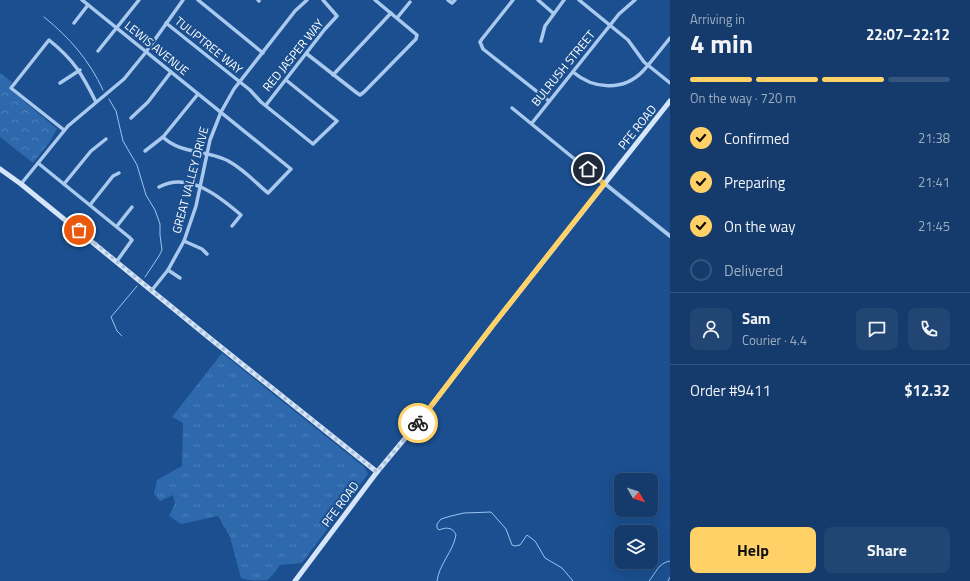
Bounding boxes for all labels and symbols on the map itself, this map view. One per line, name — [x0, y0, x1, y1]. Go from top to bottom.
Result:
street label: TULIPTREE WAY — [171, 12, 248, 79]
street label: RED JASPER WAY — [258, 14, 329, 95]
street label: LEWIS AVENUE — [121, 16, 194, 80]
street label: BULRUSH STREET — [526, 25, 600, 110]
street label: PFE ROAD — [613, 100, 661, 153]
street label: GREAT VALLEY DRIVE — [167, 124, 213, 235]
pin — [571, 152, 605, 186]
pin — [62, 213, 96, 247]
courier — [398, 403, 438, 443]
north arrow — [614, 473, 658, 517]
street label: PFE ROAD — [317, 477, 364, 531]

